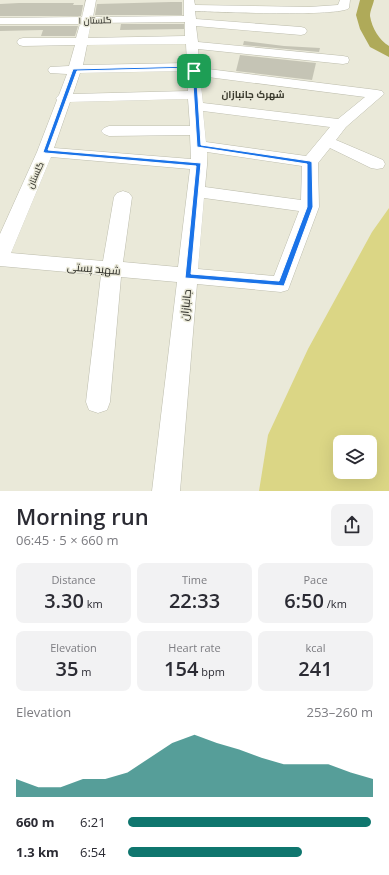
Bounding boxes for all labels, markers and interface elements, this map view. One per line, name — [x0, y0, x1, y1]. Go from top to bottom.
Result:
street label: گلستان ۱ — [78, 13, 112, 27]
pin — [177, 54, 211, 88]
icon: arrive — [183, 60, 205, 82]
district label: شهرک جانبازان — [221, 87, 285, 101]
street label: گلستان — [23, 160, 47, 190]
street label: شهید پستی — [67, 258, 121, 278]
street label: جانبازان — [176, 288, 194, 322]
map controls — [333, 435, 377, 479]
button: layers — [333, 435, 377, 479]
text: Morning run — [16, 501, 149, 531]
button: share — [331, 504, 373, 546]
text: 06:45 · 5 × 660 m — [16, 531, 119, 549]
text: Distance — [51, 572, 96, 587]
text: Time — [182, 572, 207, 587]
text: Pace — [303, 572, 328, 587]
text: 3.30 — [44, 587, 84, 614]
text: 22:33 — [169, 587, 220, 614]
text: 6:50 — [284, 587, 324, 614]
text: km — [84, 596, 103, 611]
text: /km — [324, 596, 347, 611]
text: Elevation — [50, 640, 97, 655]
text: Heart rate — [168, 640, 221, 655]
text: kcal — [306, 640, 325, 655]
text: 35 — [56, 655, 78, 682]
text: 154 — [164, 655, 198, 682]
text: 241 — [298, 655, 333, 682]
text: m — [78, 664, 91, 679]
text: bpm — [198, 664, 225, 679]
text: Elevation — [16, 703, 71, 721]
text: 253–260 m — [306, 703, 373, 721]
text: 660 m — [16, 813, 54, 831]
text: 6:21 — [80, 813, 106, 831]
text: 1.3 km — [16, 843, 59, 861]
text: 6:54 — [80, 843, 106, 861]

